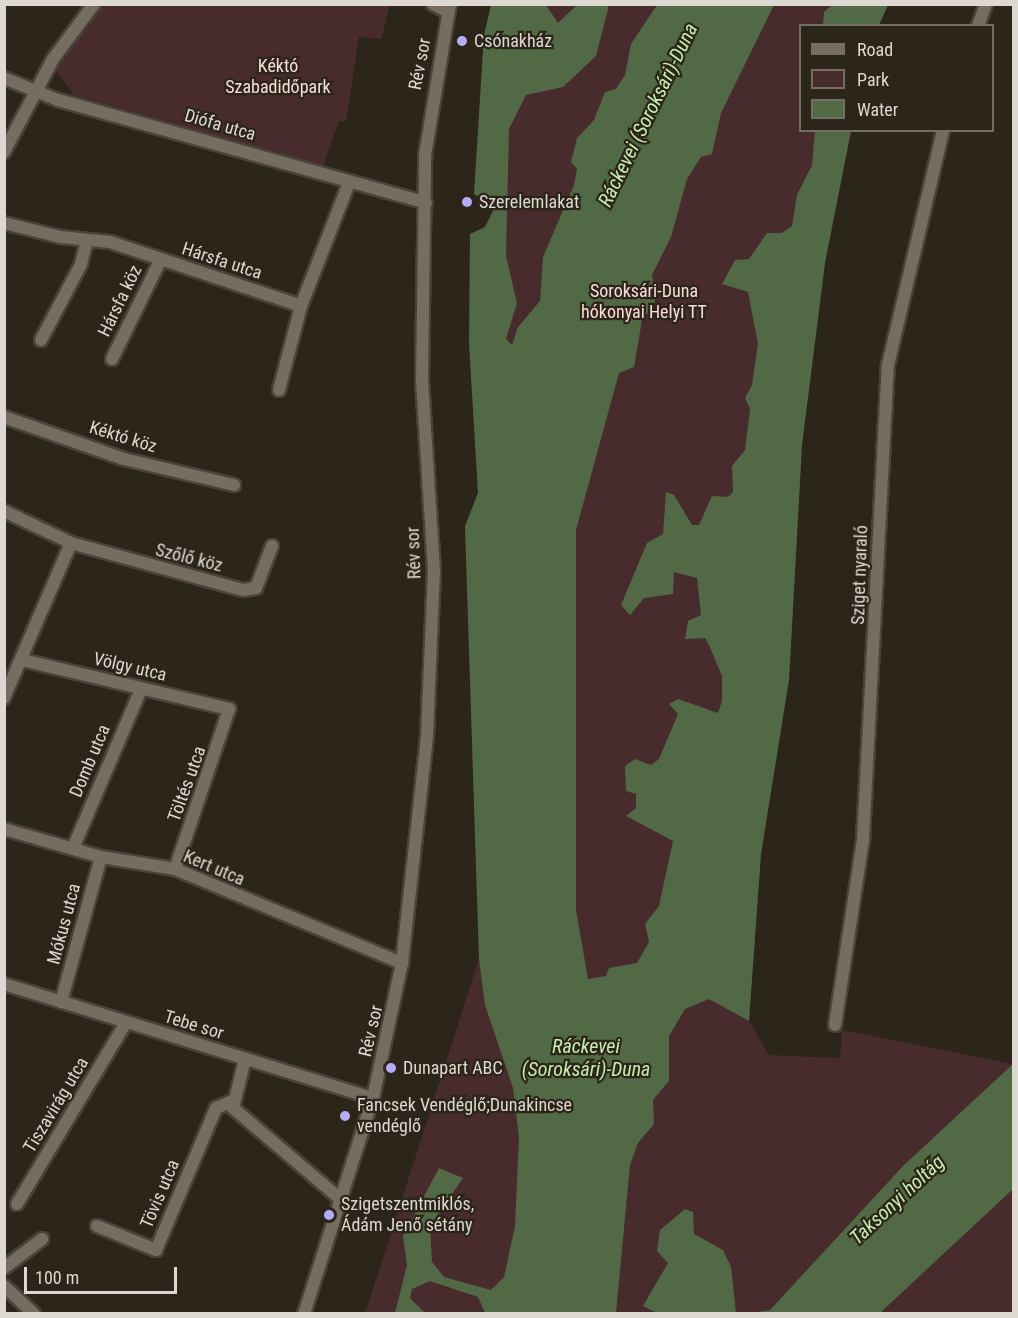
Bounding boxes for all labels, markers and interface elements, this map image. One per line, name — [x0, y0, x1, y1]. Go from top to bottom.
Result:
water label: Ráckevei (Soroksári)-Duna — [593, 19, 703, 211]
legend — [799, 24, 994, 132]
place label: Csónakház — [474, 30, 552, 52]
marker: Csónakház — [455, 34, 469, 48]
street label: Rév sor — [404, 36, 436, 92]
text: Road — [857, 39, 893, 60]
park label: Kéktó Szabadidőpark — [225, 56, 331, 98]
text: Park — [857, 69, 889, 90]
text: Water — [857, 99, 898, 120]
street label: Diófa utca — [182, 105, 258, 145]
place label: Szerelemlakat — [479, 191, 579, 213]
marker: Szerelemlakat — [460, 195, 474, 209]
street label: Hársfa utca — [179, 238, 265, 284]
street label: Hársfa köz — [93, 262, 147, 340]
park label: Soroksári-Duna hókonyai Helyi TT — [581, 281, 707, 324]
street label: Kéktó köz — [87, 417, 159, 457]
street label: Sziget nyaraló — [847, 525, 873, 625]
street label: Rév sor — [402, 526, 426, 580]
street label: Szőlő köz — [153, 539, 225, 577]
street label: Völgy utca — [91, 648, 169, 686]
street label: Domb utca — [65, 721, 115, 801]
street label: Töltés utca — [163, 743, 211, 825]
street label: Kert utca — [180, 845, 248, 891]
street label: Mókus utca — [43, 881, 85, 967]
street label: Rév sor — [355, 1003, 387, 1059]
street label: Tebe sor — [162, 1006, 226, 1044]
water label: Ráckevei (Soroksári)-Duna — [522, 1035, 650, 1082]
street label: Tiszavirág utca — [19, 1053, 93, 1157]
place label: Dunapart ABC — [403, 1057, 503, 1079]
marker: Dunapart ABC — [384, 1061, 398, 1075]
place label: Fancsek Vendéglő;Dunakincse vendéglő — [357, 1095, 572, 1138]
marker: Fancsek Vendéglő;Dunakincse vendéglő — [338, 1109, 352, 1123]
water label: Taksonyi holtág — [845, 1150, 949, 1250]
street label: Tövis utca — [136, 1156, 184, 1232]
place label: Szigetszentmiklós, Ádám Jenő sétány — [341, 1194, 474, 1236]
marker: Szigetszentmiklós, Ádám Jenő sétány — [322, 1208, 336, 1222]
scale bar — [27, 1255, 180, 1293]
text: 100 m — [35, 1267, 79, 1288]

